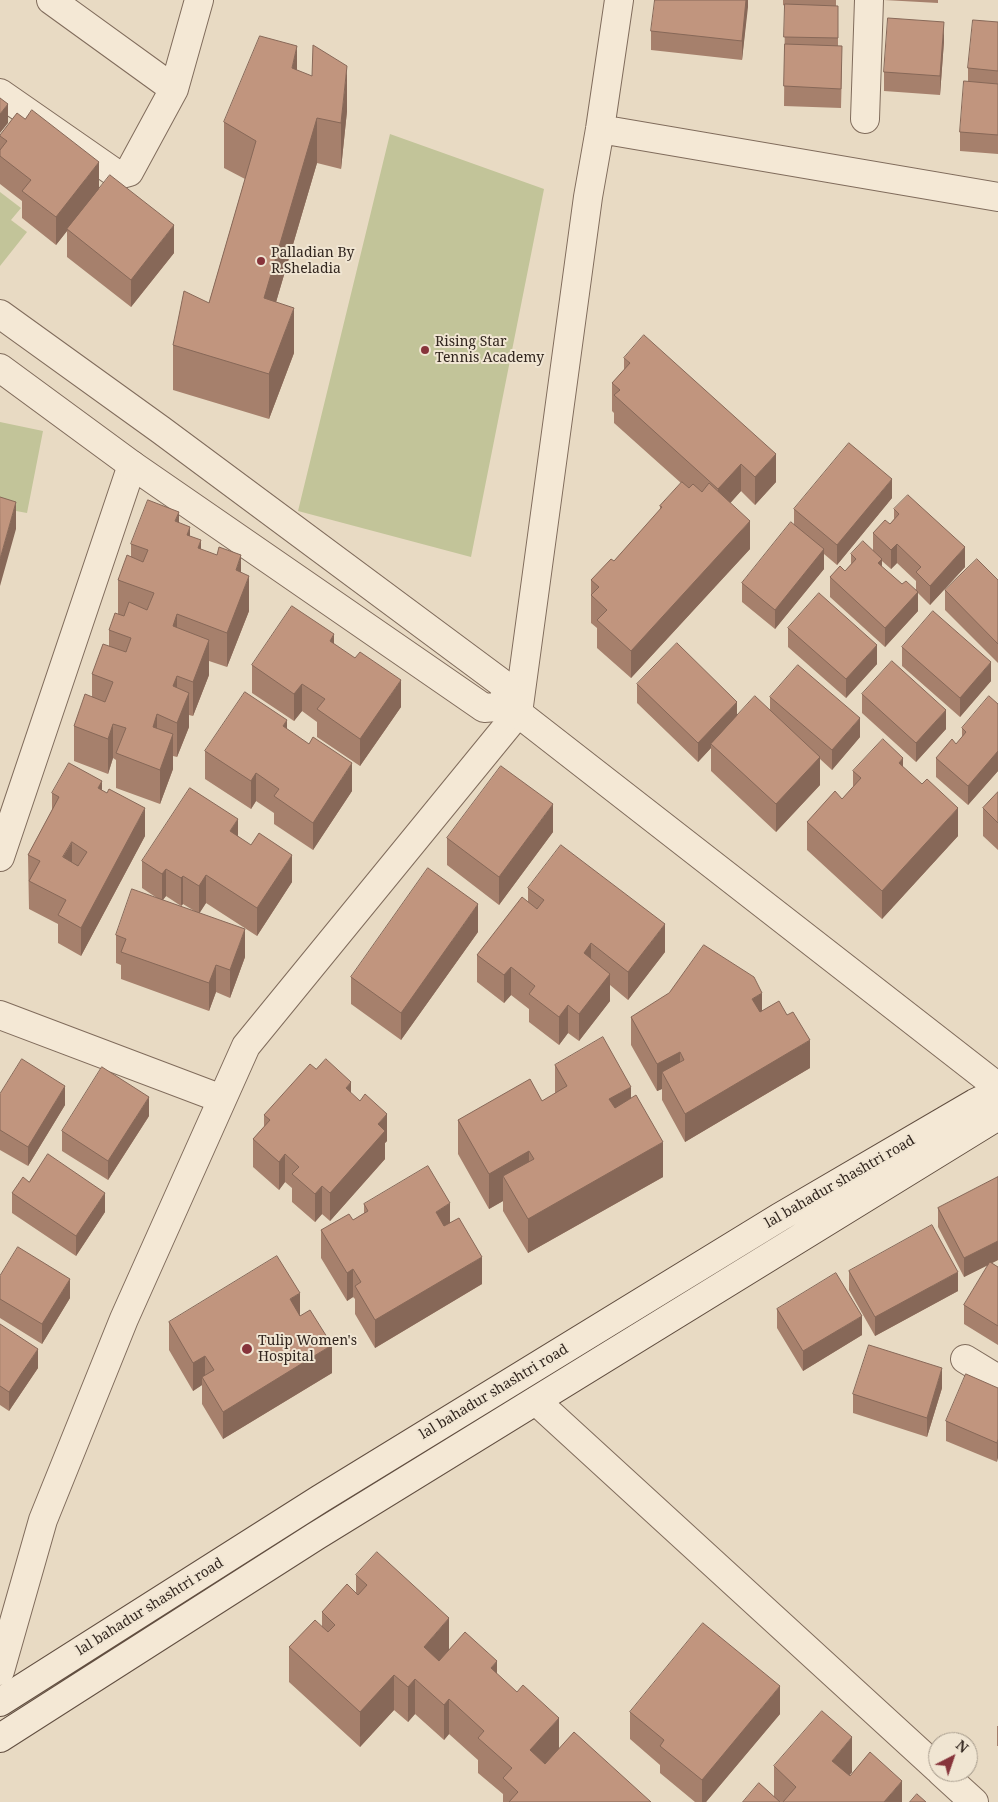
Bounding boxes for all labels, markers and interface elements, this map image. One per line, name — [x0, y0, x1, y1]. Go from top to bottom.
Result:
place label: Palladian By R.Sheladia — [271, 245, 354, 278]
marker: Palladian By R.Sheladia — [255, 255, 267, 267]
place label: Rising Star Tennis Academy — [435, 334, 544, 367]
marker: Rising Star Tennis Academy — [419, 344, 431, 356]
street label: lal bahadur shashtri road — [762, 1132, 918, 1232]
place label: Tulip Women's Hospital — [258, 1333, 357, 1365]
street label: lal bahadur shashtri road — [417, 1341, 571, 1443]
marker: Tulip Women's Hospital — [240, 1342, 254, 1356]
street label: lal bahadur shashtri road — [73, 1555, 227, 1659]
north arrow — [928, 1732, 978, 1782]
text: N — [952, 1735, 973, 1757]

